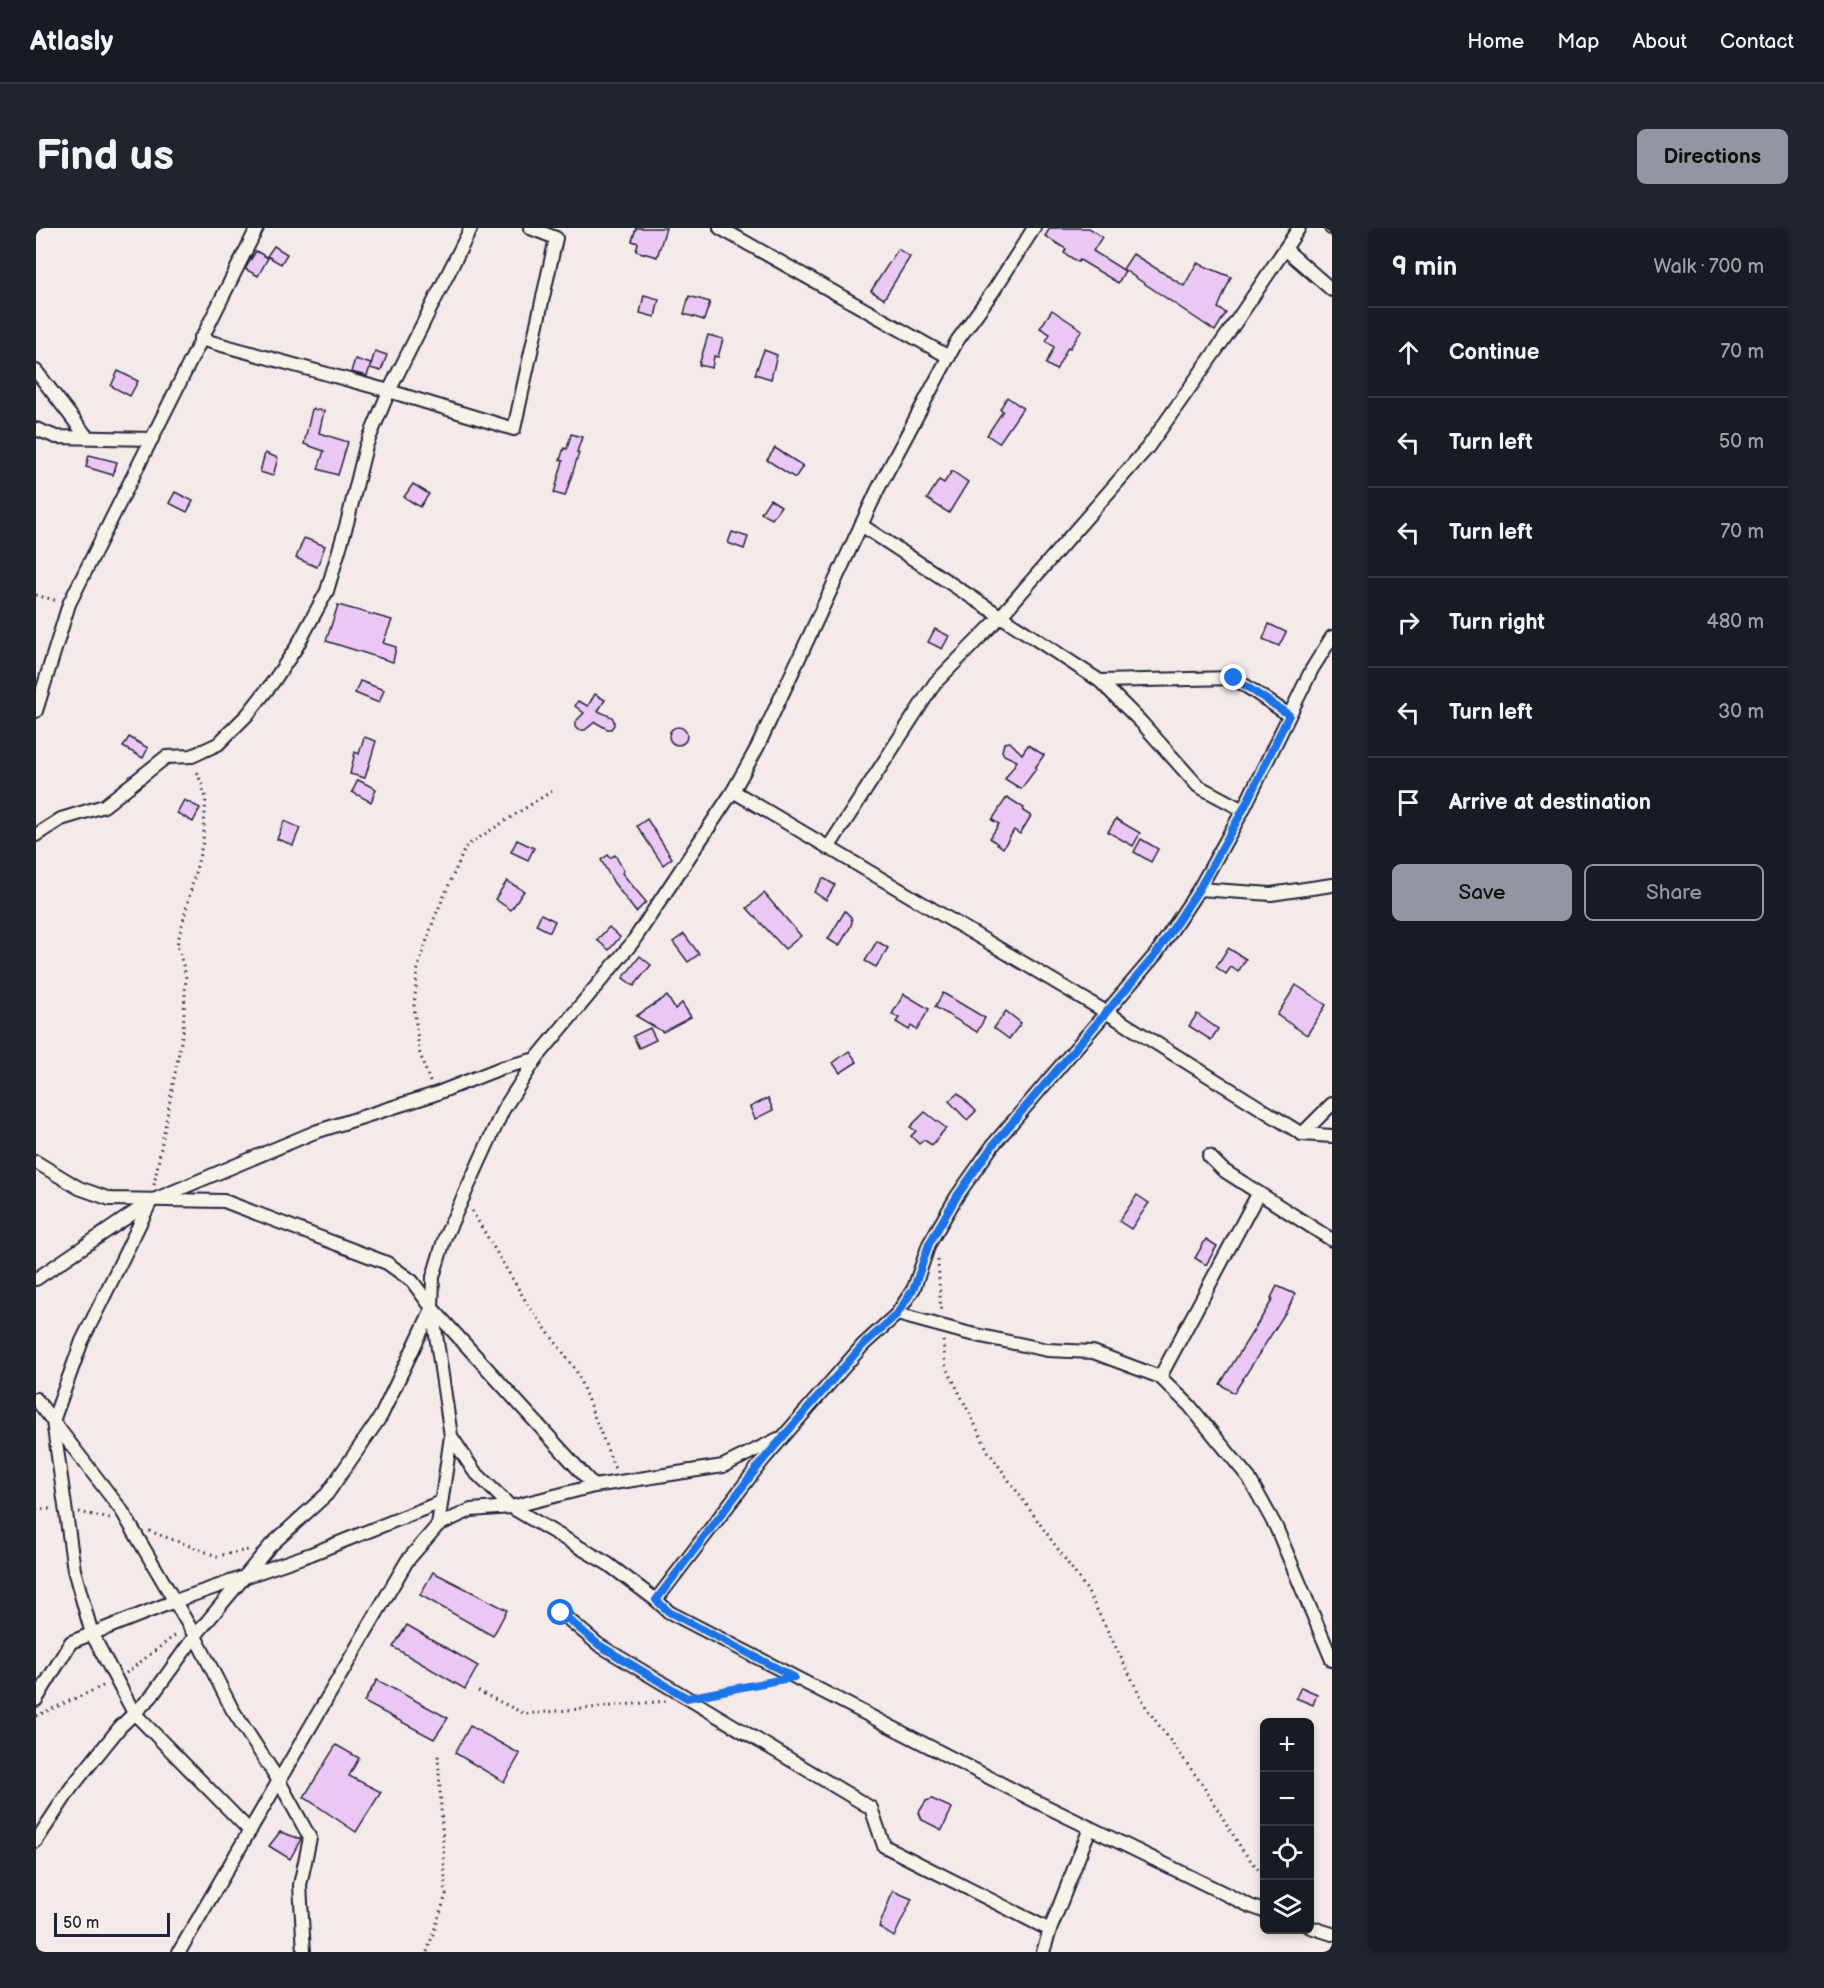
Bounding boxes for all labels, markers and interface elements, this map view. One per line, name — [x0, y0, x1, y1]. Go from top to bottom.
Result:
text: Atlasly — [30, 25, 113, 58]
text: Home — [1467, 29, 1524, 54]
text: Map — [1557, 29, 1599, 54]
text: About — [1632, 29, 1687, 54]
text: Contact — [1720, 29, 1794, 54]
button: Directions — [1637, 129, 1788, 184]
text: Find us — [36, 131, 174, 182]
text: 9 min — [1392, 252, 1457, 283]
text: Walk · 700 m — [1654, 255, 1764, 279]
icon: ahead — [1392, 336, 1425, 369]
text: Continue — [1449, 339, 1539, 366]
text: 70 m — [1720, 340, 1764, 364]
icon: left — [1392, 426, 1425, 459]
text: Turn left — [1449, 429, 1533, 456]
text: 50 m — [1719, 430, 1764, 454]
icon: left — [1392, 516, 1425, 549]
text: Turn left — [1449, 519, 1533, 546]
text: 70 m — [1720, 520, 1764, 544]
icon: right — [1392, 606, 1425, 639]
text: Turn right — [1449, 609, 1545, 636]
text: 480 m — [1706, 610, 1764, 634]
route end — [1220, 664, 1246, 690]
icon: left — [1392, 696, 1425, 729]
text: Turn left — [1449, 699, 1533, 726]
text: 30 m — [1718, 700, 1764, 724]
icon: arrive — [1392, 786, 1425, 819]
text: Arrive at destination — [1449, 789, 1651, 816]
button: Save — [1392, 864, 1572, 921]
button: Share — [1584, 864, 1764, 921]
route start — [547, 1599, 573, 1625]
map controls — [1260, 1718, 1314, 1934]
button: + — [1260, 1718, 1314, 1772]
button: − — [1260, 1772, 1314, 1826]
button: locate — [1260, 1826, 1314, 1880]
button: layers — [1260, 1880, 1314, 1934]
scale bar — [54, 1910, 170, 1938]
text: 50 m — [63, 1914, 99, 1933]

